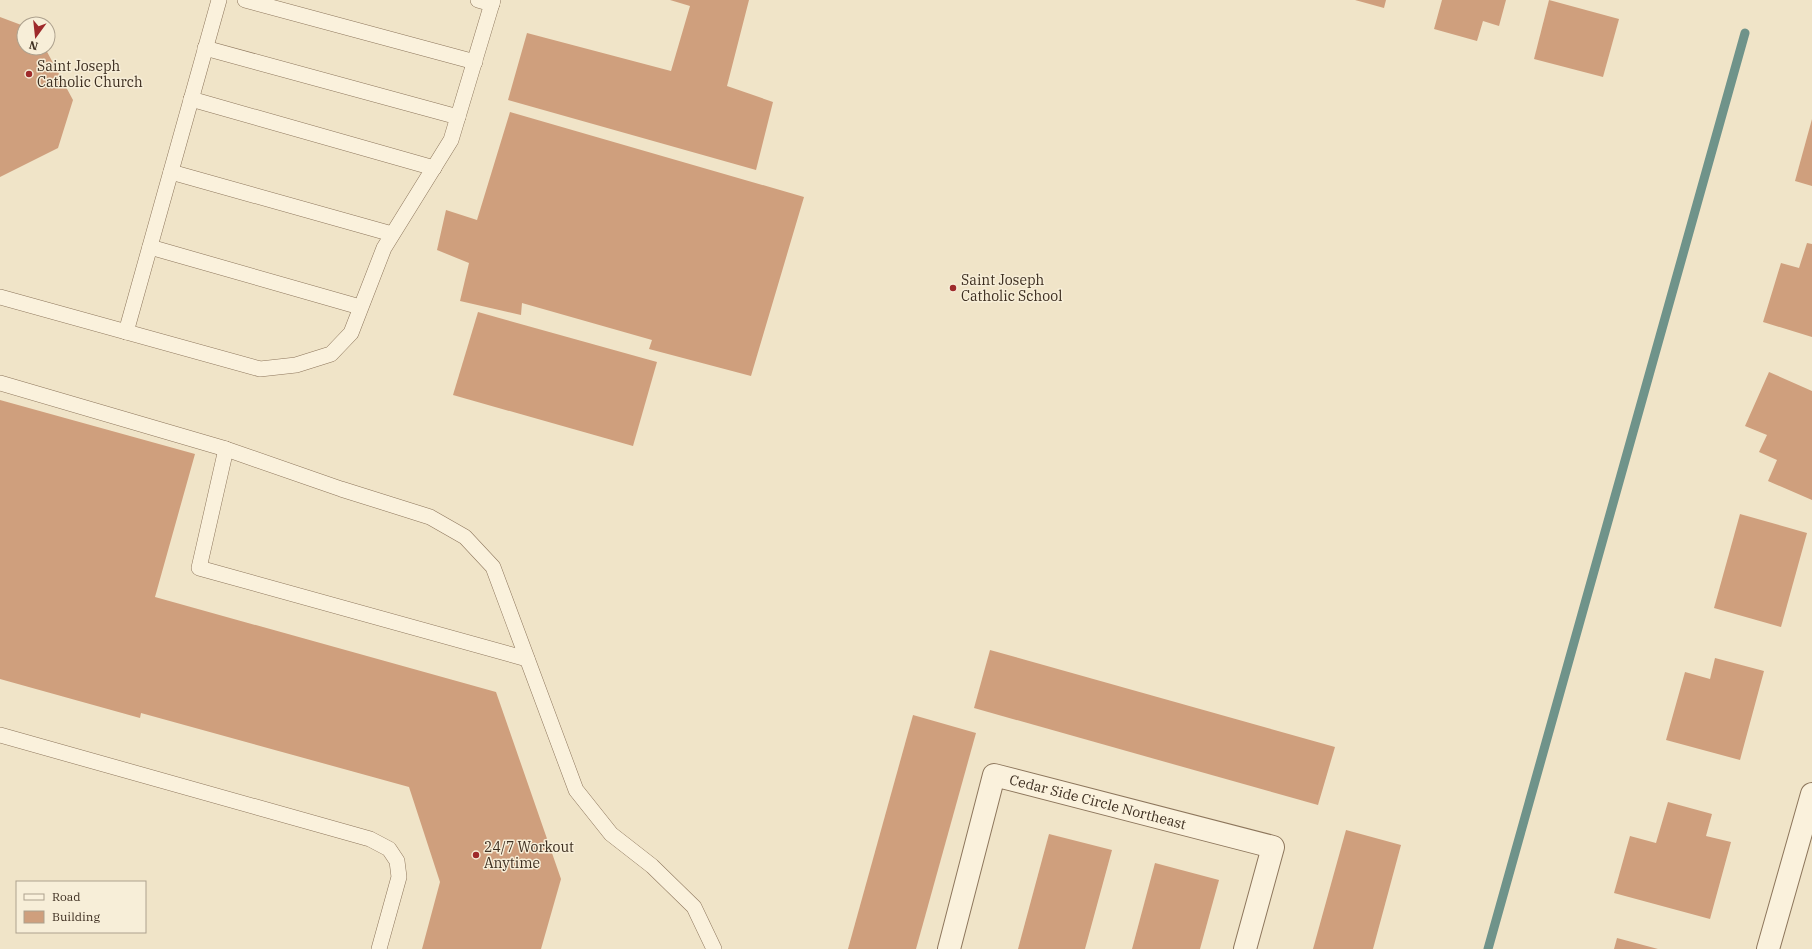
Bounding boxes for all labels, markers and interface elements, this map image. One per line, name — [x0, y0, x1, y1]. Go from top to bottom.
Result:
north arrow — [16, 16, 56, 56]
text: N — [27, 38, 39, 54]
place label: Saint Joseph Catholic Church — [37, 57, 143, 91]
marker: Saint Joseph Catholic Church — [24, 69, 34, 79]
place label: Saint Joseph Catholic School — [961, 271, 1062, 305]
marker: Saint Joseph Catholic School — [948, 283, 958, 293]
street label: Cedar Side Circle Northeast — [1008, 770, 1188, 833]
place label: 24/7 Workout Anytime — [484, 838, 574, 872]
marker: 24/7 Workout Anytime — [471, 850, 481, 860]
legend — [16, 881, 146, 933]
text: Road — [52, 889, 81, 904]
text: Building — [52, 909, 100, 924]

